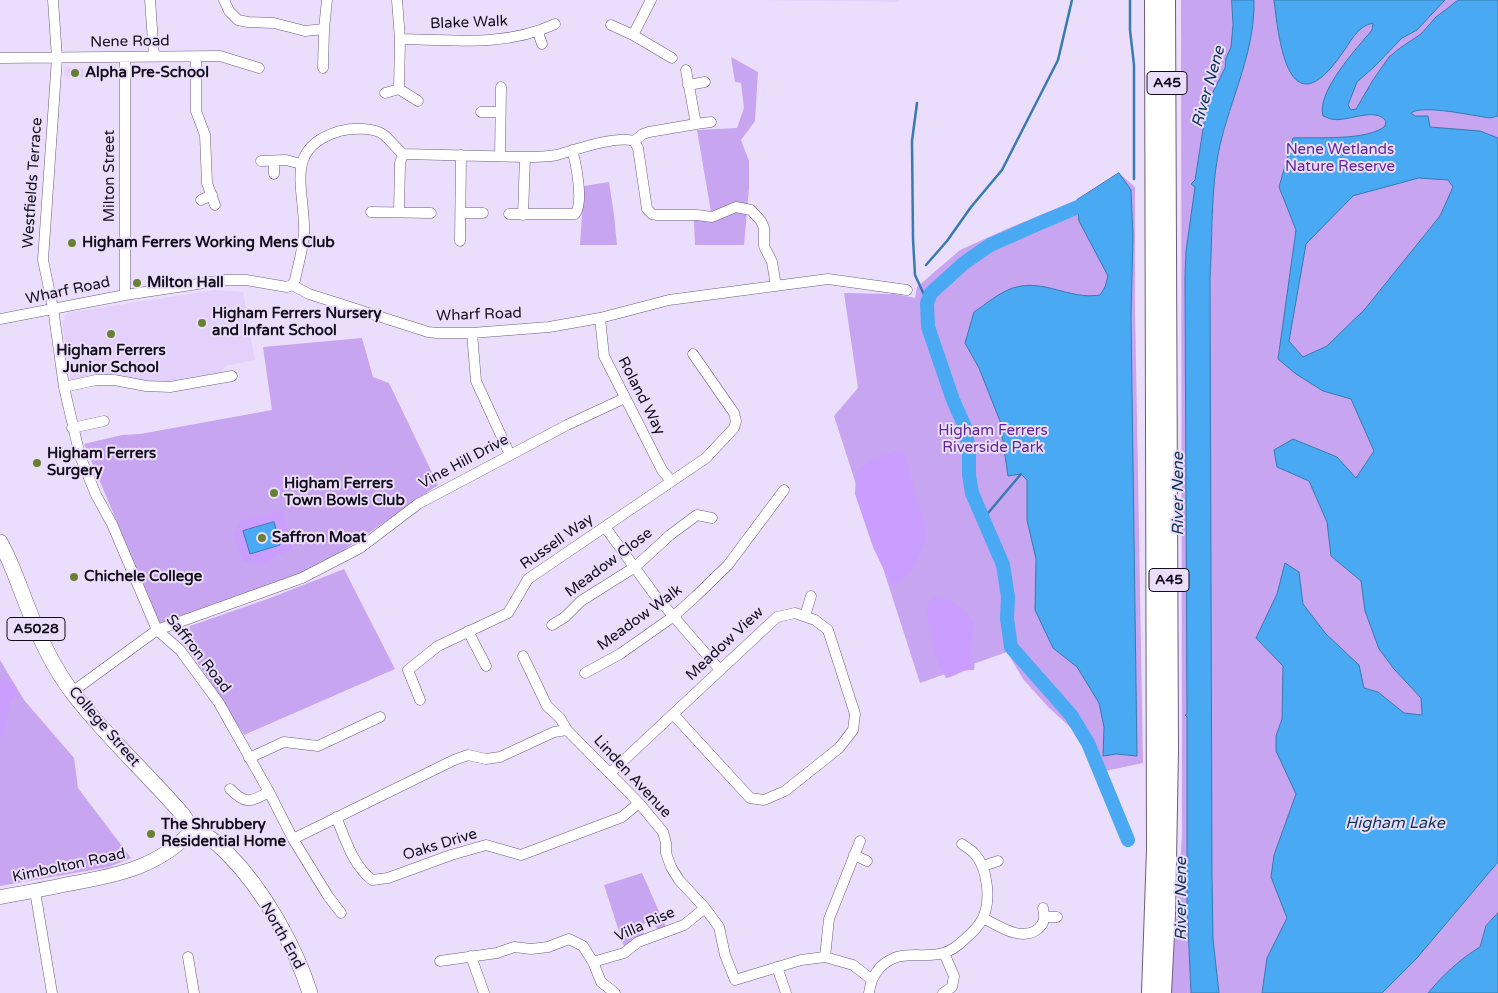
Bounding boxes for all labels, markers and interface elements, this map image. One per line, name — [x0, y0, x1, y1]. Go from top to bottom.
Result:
street label: Blake Walk — [430, 13, 508, 33]
street label: Nene Road — [90, 32, 170, 52]
water label: River Nene — [1188, 44, 1230, 130]
place label: Alpha Pre-School — [85, 64, 209, 82]
marker: Alpha Pre-School — [69, 67, 81, 79]
road number: A45 — [1147, 72, 1187, 95]
street label: Westfields Terrace — [19, 117, 47, 249]
street label: Milton Street — [101, 130, 119, 222]
park label: Nene Wetlands Nature Reserve — [1285, 141, 1395, 176]
place label: Higham Ferrers Working Mens Club — [82, 234, 335, 252]
marker: Higham Ferrers Working Mens Club — [66, 237, 78, 249]
street label: Wharf Road — [24, 273, 112, 309]
place label: Milton Hall — [147, 274, 224, 292]
marker: Milton Hall — [131, 277, 143, 289]
place label: Higham Ferrers Nursery and Infant School — [212, 305, 381, 340]
street label: Wharf Road — [436, 305, 522, 325]
marker: Higham Ferrers Nursery and Infant School — [196, 317, 208, 329]
marker: Higham Ferrers Junior School — [105, 328, 117, 340]
place label: Higham Ferrers Junior School — [56, 342, 166, 377]
street label: Roland Way — [614, 354, 668, 438]
park label: Higham Ferrers Riverside Park — [938, 422, 1048, 457]
street label: Vine Hill Drive — [416, 431, 512, 493]
place label: Higham Ferrers Surgery — [47, 445, 156, 480]
water label: River Nene — [1169, 452, 1189, 536]
marker: Higham Ferrers Surgery — [31, 457, 43, 469]
place label: Higham Ferrers Town Bowls Club — [284, 475, 405, 510]
marker: Higham Ferrers Town Bowls Club — [268, 487, 280, 499]
street label: Russell Way — [517, 510, 597, 574]
street label: Meadow Close — [562, 524, 656, 602]
place label: Saffron Moat — [272, 529, 366, 547]
marker: Saffron Moat — [256, 532, 268, 544]
place label: Chichele College — [84, 568, 202, 586]
road number: A45 — [1149, 568, 1189, 592]
marker: Chichele College — [68, 571, 80, 583]
street label: Meadow Walk — [594, 581, 686, 655]
street label: Meadow View — [682, 603, 768, 685]
street label: Saffron Road — [162, 611, 234, 697]
road number: A5028 — [7, 618, 65, 640]
street label: College Street — [64, 683, 144, 771]
street label: Linden Avenue — [589, 732, 675, 822]
water label: Higham Lake — [1345, 814, 1445, 834]
place label: The Shrubbery Residential Home — [161, 816, 286, 851]
street label: Oaks Drive — [401, 825, 479, 865]
marker: The Shrubbery Residential Home — [145, 828, 157, 840]
street label: Kimbolton Road — [11, 845, 127, 887]
water label: River Nene — [1172, 857, 1192, 941]
street label: North End — [256, 899, 308, 973]
street label: Villa Rise — [612, 904, 678, 946]

